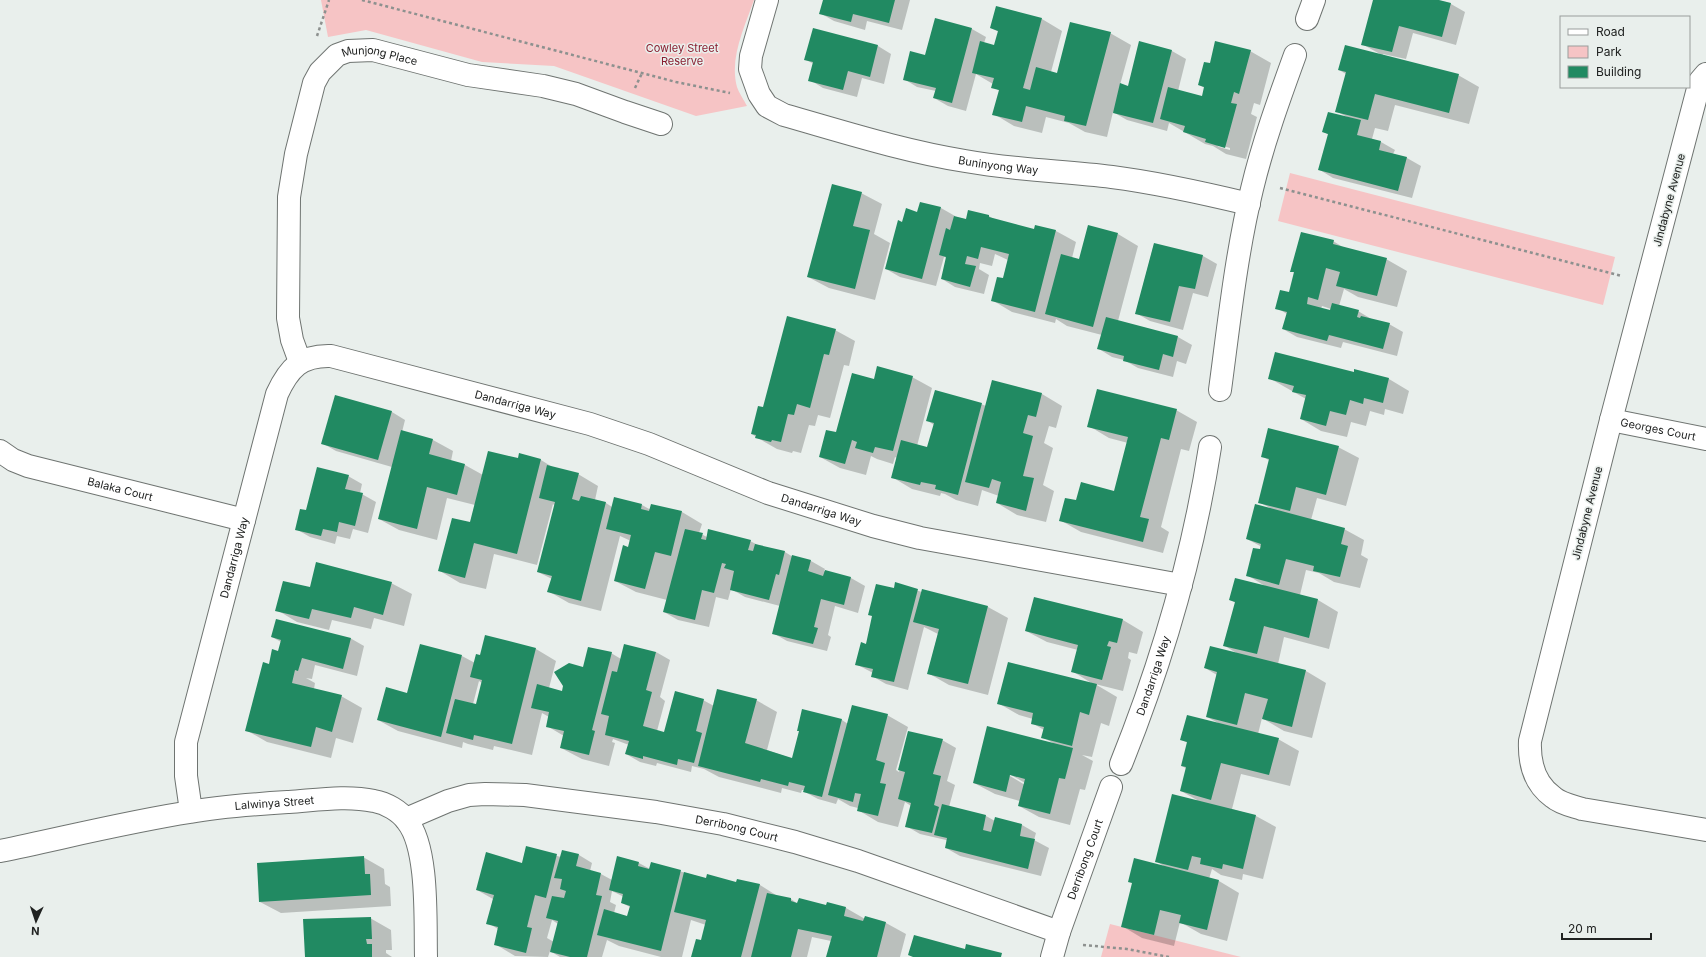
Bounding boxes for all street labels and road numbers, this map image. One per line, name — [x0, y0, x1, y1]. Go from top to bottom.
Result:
street label: Munjong Place — [340, 43, 419, 68]
street label: Jindabyne Avenue — [1650, 152, 1688, 248]
street label: Buninyong Way — [957, 153, 1039, 177]
street label: Dandarriga Way — [473, 387, 557, 422]
street label: Georges Court — [1619, 415, 1697, 444]
street label: Jindabyne Avenue — [1569, 465, 1605, 561]
street label: Balaka Court — [86, 474, 155, 504]
street label: Dandarriga Way — [779, 491, 863, 529]
street label: Dandarriga Way — [217, 515, 252, 600]
street label: Dandarriga Way — [1133, 634, 1173, 718]
street label: Lalwinya Street — [234, 793, 315, 813]
street label: Derribong Court — [694, 812, 780, 845]
street label: Derribong Court — [1064, 817, 1106, 902]

